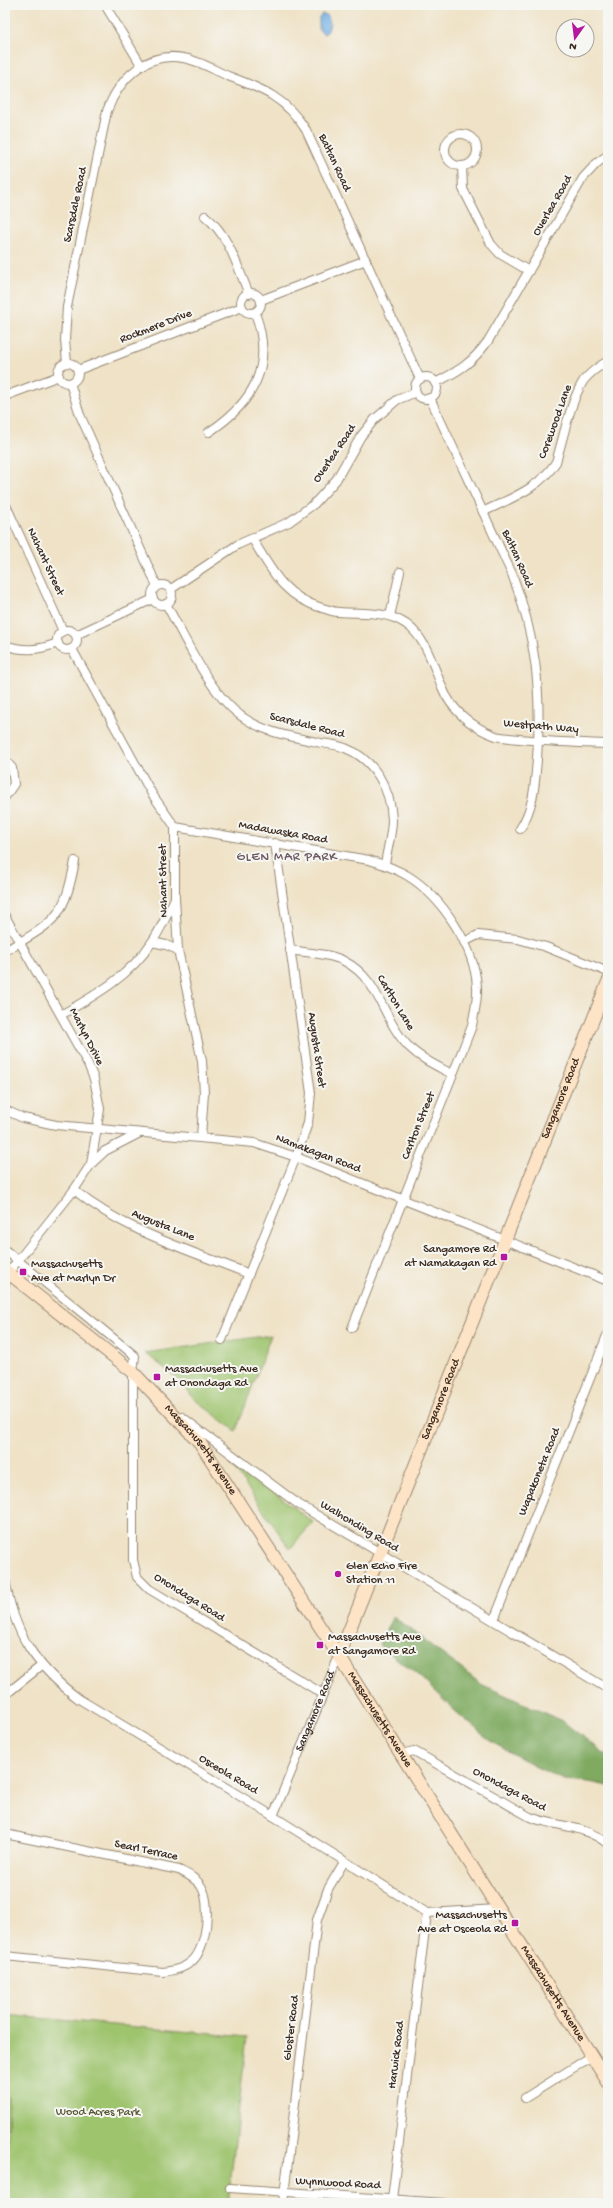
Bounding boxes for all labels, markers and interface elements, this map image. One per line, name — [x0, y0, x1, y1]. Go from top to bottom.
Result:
north arrow — [555, 18, 595, 58]
text: N — [568, 39, 578, 52]
street label: Baltan Road — [314, 131, 354, 195]
street label: Scarsdale Road — [61, 165, 91, 244]
street label: Overlea Road — [530, 172, 576, 239]
street label: Rockmere Drive — [118, 307, 195, 347]
street label: Corewood Lane — [536, 382, 576, 461]
street label: Overlea Road — [310, 421, 360, 486]
street label: Nahant Street — [23, 526, 67, 599]
street label: Baltan Road — [498, 527, 536, 591]
street label: Scarsdale Road — [268, 710, 347, 742]
street label: Westpath Way — [503, 717, 579, 737]
street label: Madawaska Road — [237, 818, 330, 848]
street label: Nahant Street — [156, 843, 172, 918]
district label: GLEN MAR PARK — [236, 850, 338, 865]
street label: Carlton Lane — [373, 973, 418, 1034]
street label: Marlyn Drive — [66, 1006, 107, 1069]
street label: Augusta Street — [304, 1011, 328, 1090]
street label: Sangamore Road — [539, 1055, 584, 1141]
street label: Carlton Street — [399, 1089, 439, 1162]
street label: Namakagan Road — [274, 1131, 363, 1177]
street label: Augusta Lane — [129, 1207, 197, 1245]
place label: Sangamore Rd at Namakagan Rd — [405, 1243, 497, 1271]
marker: Sangamore Rd at Namakagan Rd — [499, 1252, 509, 1262]
place label: Massachusetts Ave at Marlyn Dr — [31, 1258, 117, 1286]
marker: Massachusetts Ave at Marlyn Dr — [18, 1267, 28, 1277]
street label: Sangamore Road — [419, 1356, 464, 1442]
place label: Massachusetts Ave at Onondaga Rd — [165, 1363, 259, 1391]
marker: Massachusetts Ave at Onondaga Rd — [152, 1372, 162, 1382]
street label: Massachusetts Avenue — [161, 1402, 240, 1499]
street label: Wapakoneta Road — [516, 1425, 564, 1518]
street label: Walhonding Road — [317, 1498, 402, 1556]
place label: Glen Echo Fire Station 11 — [346, 1560, 418, 1588]
marker: Glen Echo Fire Station 11 — [333, 1569, 343, 1579]
street label: Onondaga Road — [151, 1571, 228, 1626]
place label: Massachusetts Ave at Sangamore Rd — [328, 1631, 422, 1659]
marker: Massachusetts Ave at Sangamore Rd — [315, 1640, 325, 1650]
street label: Sangamore Road — [293, 1668, 339, 1754]
street label: Massachusetts Avenue — [344, 1669, 415, 1771]
street label: Osceola Road — [196, 1752, 261, 1799]
street label: Onondaga Road — [470, 1765, 549, 1816]
street label: Searl Terrace — [113, 1837, 180, 1865]
place label: Massachusetts Ave at Osceola Rd — [418, 1909, 508, 1937]
marker: Massachusetts Ave at Osceola Rd — [510, 1918, 520, 1928]
street label: Massachusetts Avenue — [517, 1943, 588, 2045]
street label: Gloster Road — [281, 1994, 303, 2061]
street label: Harwick Road — [386, 2019, 408, 2090]
park label: Wood Acres Park — [56, 2106, 142, 2120]
street label: Wynnwood Road — [295, 2175, 382, 2193]

